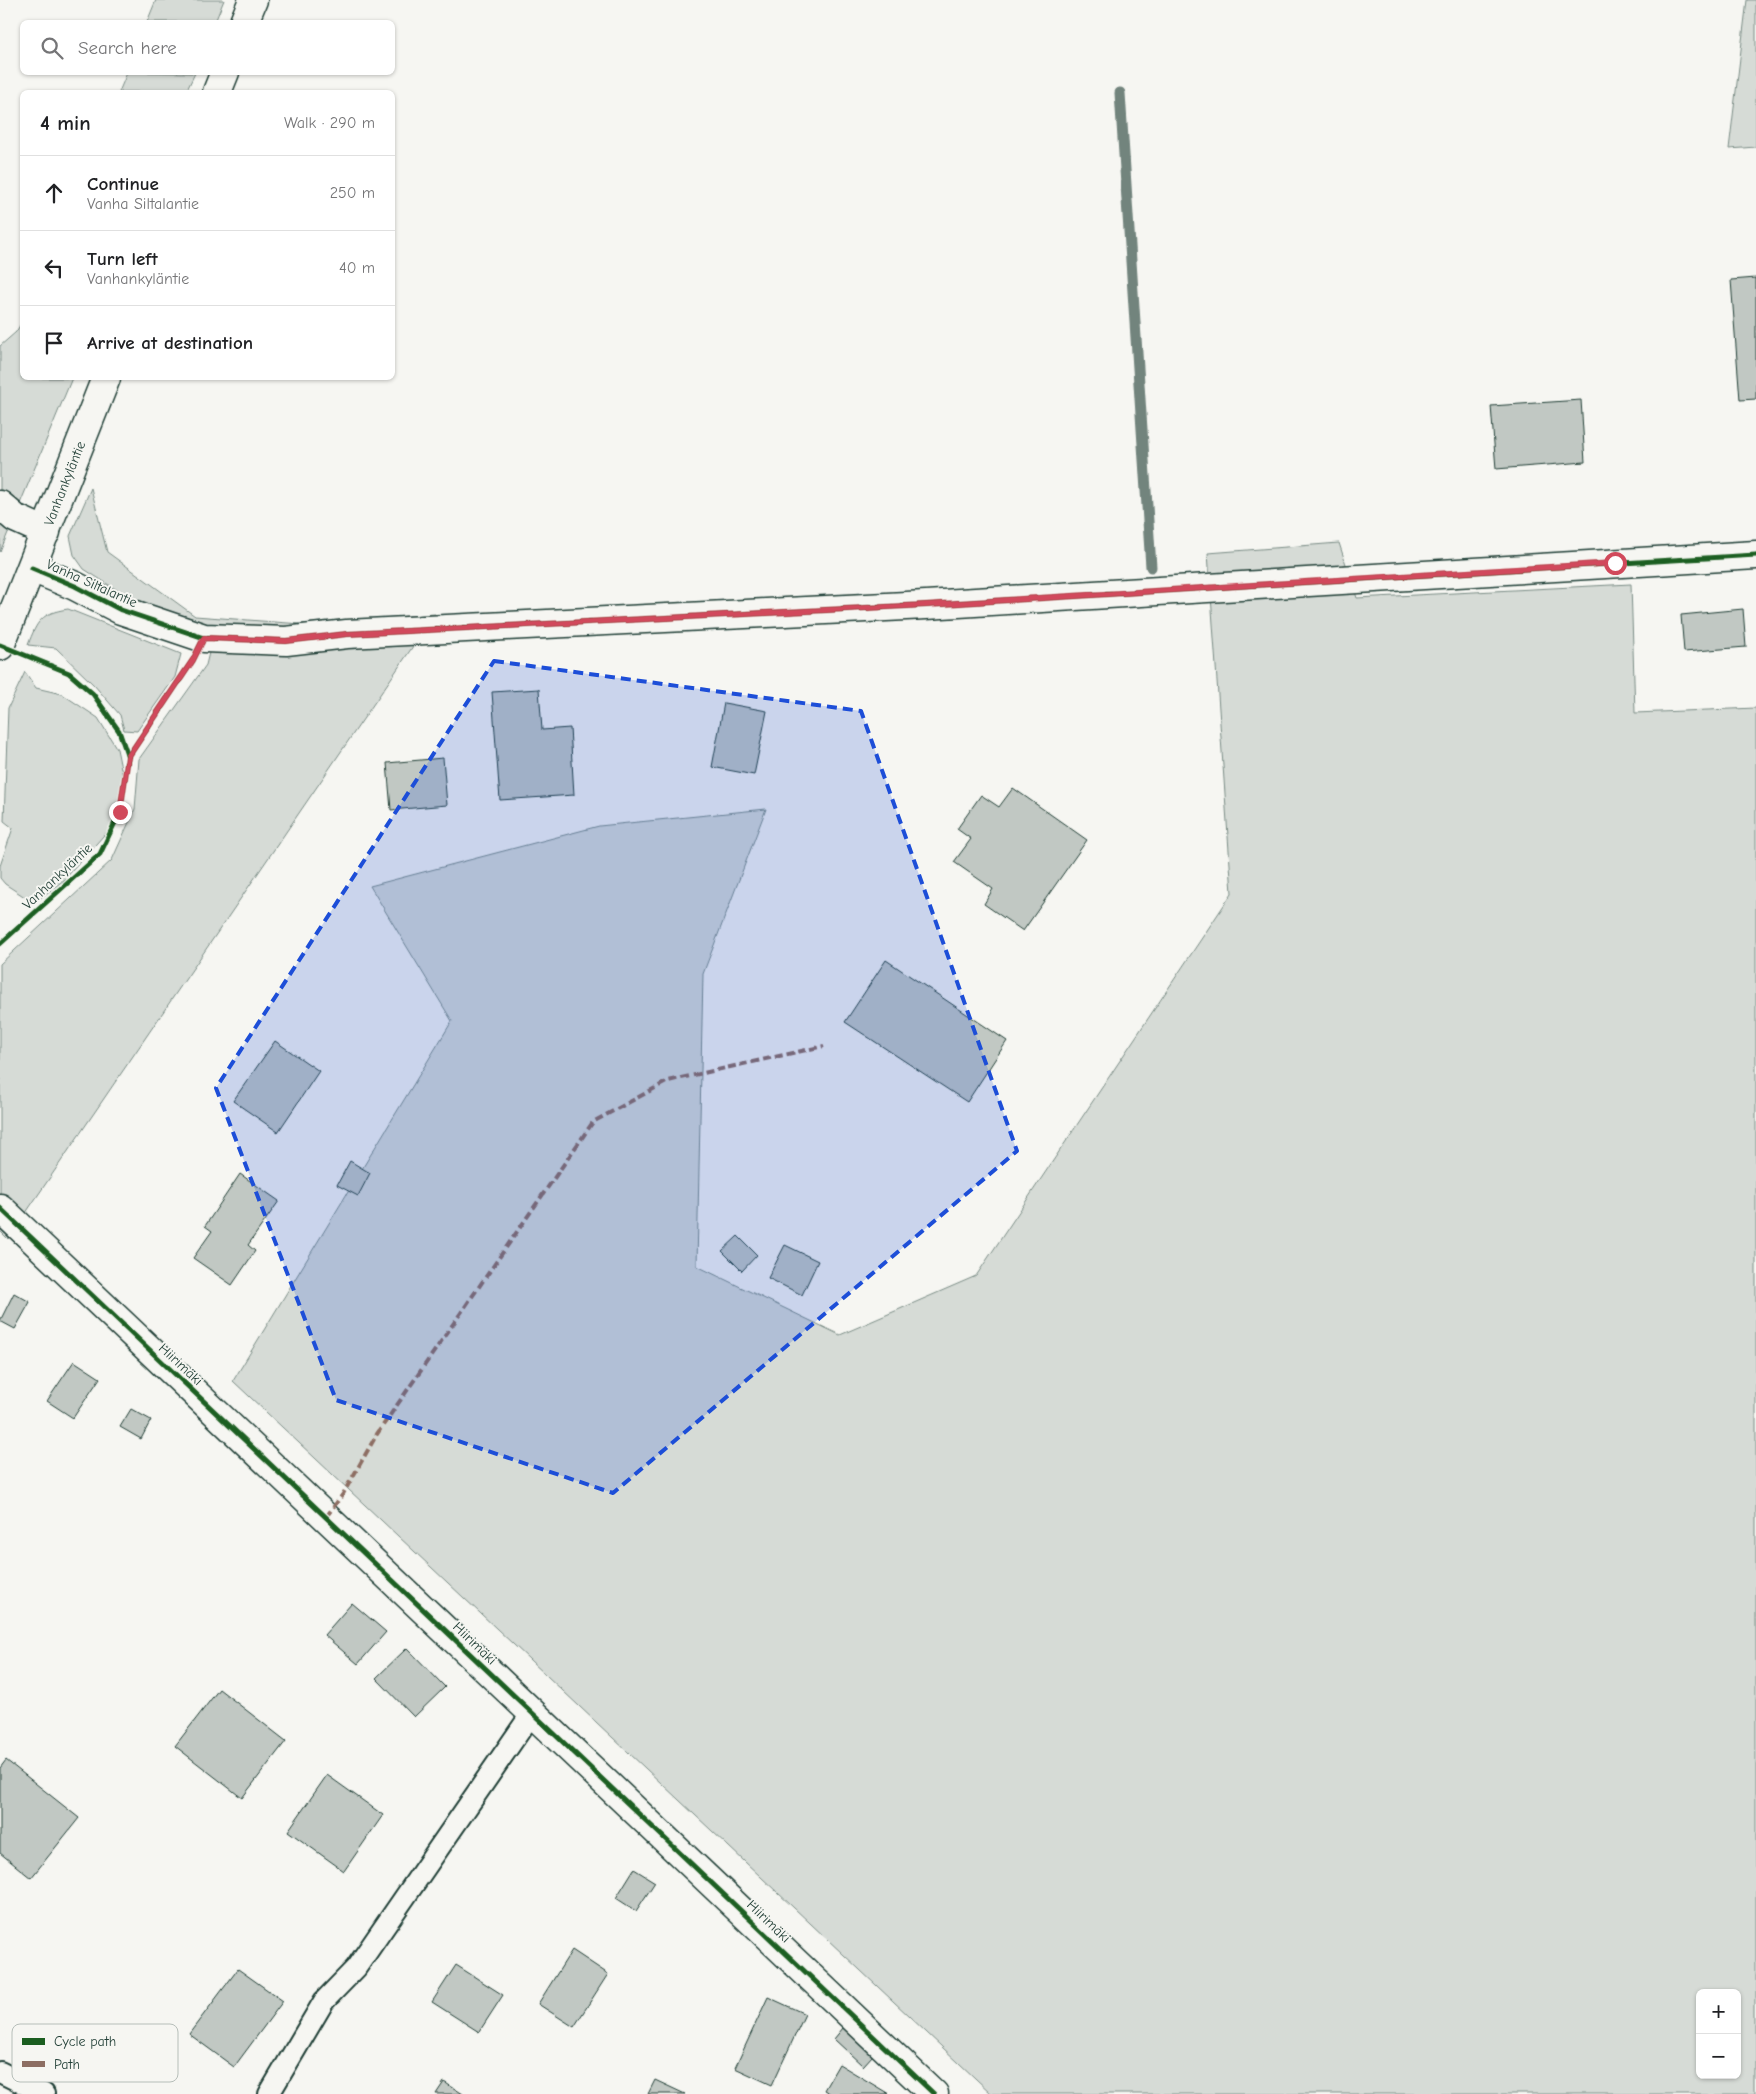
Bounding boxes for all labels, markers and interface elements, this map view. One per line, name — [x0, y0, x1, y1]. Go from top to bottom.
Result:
search box — [20, 20, 395, 75]
icon: search — [38, 34, 66, 62]
text: Search here — [78, 37, 177, 59]
text: 4 min — [40, 111, 91, 135]
text: Walk · 290 m — [284, 114, 375, 132]
text: Continue — [87, 173, 159, 195]
icon: ahead — [40, 179, 68, 207]
text: 250 m — [330, 184, 375, 202]
text: Vanha Siltalantie — [87, 195, 199, 213]
text: Turn left — [87, 248, 158, 270]
icon: left — [40, 254, 68, 282]
text: 40 m — [339, 259, 375, 277]
text: Vanhankyläntie — [87, 270, 189, 288]
icon: arrive — [40, 329, 68, 357]
text: Arrive at destination — [87, 332, 253, 354]
street label: Vanhankyläntie — [40, 439, 89, 528]
route start — [1604, 552, 1627, 575]
street label: Vanha Siltalantie — [44, 556, 140, 611]
route end — [109, 801, 132, 824]
street label: Vanhankyläntie — [19, 840, 96, 913]
street label: Hiirimäki — [155, 1340, 206, 1389]
street label: Hiirimäki — [449, 1618, 500, 1668]
street label: Hiirimäki — [743, 1896, 794, 1946]
map controls — [1696, 1989, 1741, 2079]
button: + — [1696, 1989, 1741, 2034]
legend — [12, 2024, 178, 2082]
text: Cycle path — [54, 2033, 116, 2050]
button: − — [1696, 2034, 1741, 2079]
text: Path — [54, 2056, 80, 2073]

